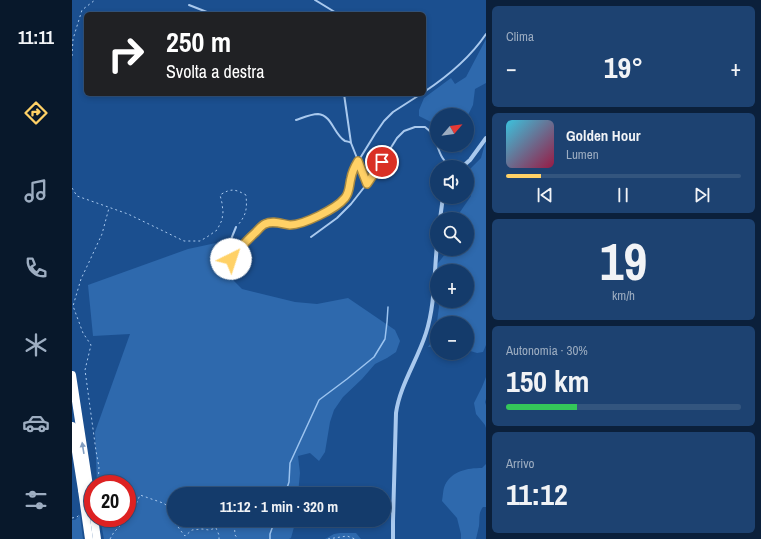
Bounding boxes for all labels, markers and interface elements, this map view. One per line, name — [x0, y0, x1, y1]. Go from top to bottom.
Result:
text: 250 m — [166, 23, 231, 61]
text: 11:11 — [18, 25, 54, 50]
icon: right — [100, 28, 152, 80]
text: Clima — [506, 28, 534, 45]
text: 19° — [604, 47, 643, 87]
text: − — [506, 53, 517, 83]
text: + — [730, 53, 741, 83]
text: Svolta a destra — [166, 59, 264, 84]
icon: directions — [22, 99, 50, 127]
north arrow — [430, 108, 474, 152]
map controls — [430, 108, 474, 360]
text: Golden Hour — [566, 125, 641, 146]
pin — [365, 145, 399, 179]
text: Lumen — [566, 146, 599, 163]
icon: arrive — [371, 151, 393, 173]
button: sound — [430, 160, 474, 204]
icon: music — [22, 177, 50, 205]
icon: previous — [534, 184, 556, 206]
icon: pause — [612, 184, 634, 206]
icon: next — [691, 184, 713, 206]
button: search — [430, 212, 474, 256]
text: 19 — [600, 226, 647, 296]
position arrow — [210, 238, 252, 280]
icon: phone — [22, 254, 50, 282]
button: + — [430, 264, 474, 308]
text: km/h — [612, 287, 635, 304]
button: − — [430, 316, 474, 360]
icon: climate — [22, 331, 50, 359]
text: Autonomia · 30% — [506, 342, 588, 359]
text: 150 km — [506, 361, 589, 401]
icon: car — [22, 409, 50, 437]
one-way arrow — [80, 442, 86, 454]
text: Arrivo — [506, 455, 534, 472]
text: 11:12 — [506, 474, 568, 514]
speed limit sign: 20 — [84, 475, 136, 527]
icon: filters — [22, 486, 50, 514]
text: 11:12 · 1 min · 320 m — [220, 496, 338, 517]

